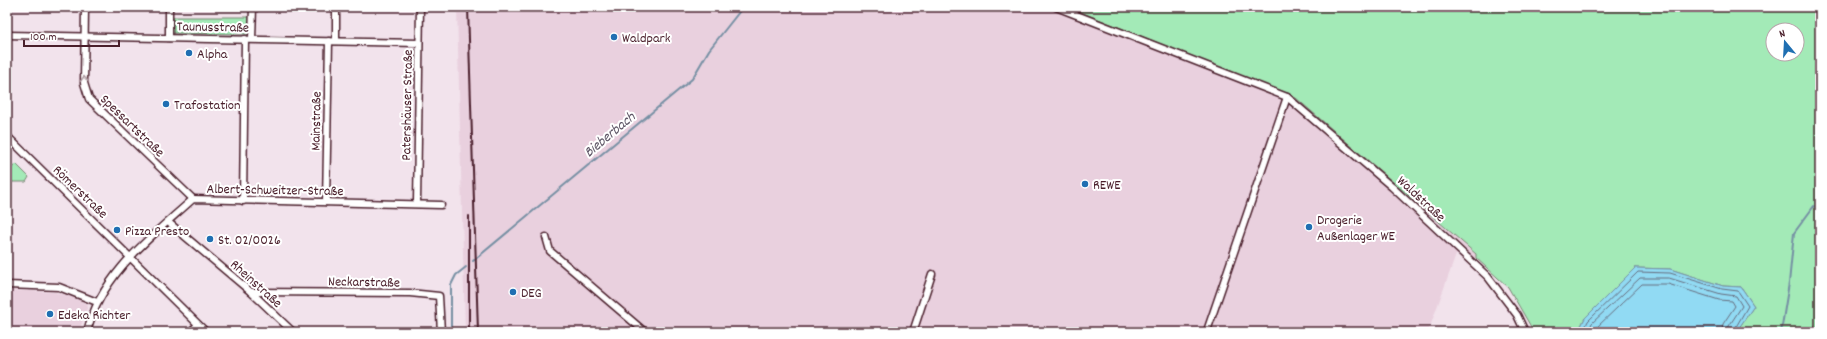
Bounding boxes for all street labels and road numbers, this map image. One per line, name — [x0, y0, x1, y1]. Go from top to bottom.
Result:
street label: Taunusstraße — [177, 17, 249, 39]
street label: Patershäuser Straße — [397, 49, 419, 161]
street label: Spessartstraße — [95, 90, 168, 163]
street label: Mainstraße — [306, 91, 328, 151]
street label: Römerstraße — [48, 161, 112, 224]
street label: Waldstraße — [1392, 172, 1449, 227]
street label: Albert-Schweitzer-Straße — [206, 180, 344, 202]
street label: Rheinstraße — [225, 256, 286, 313]
street label: Neckarstraße — [328, 272, 400, 294]

